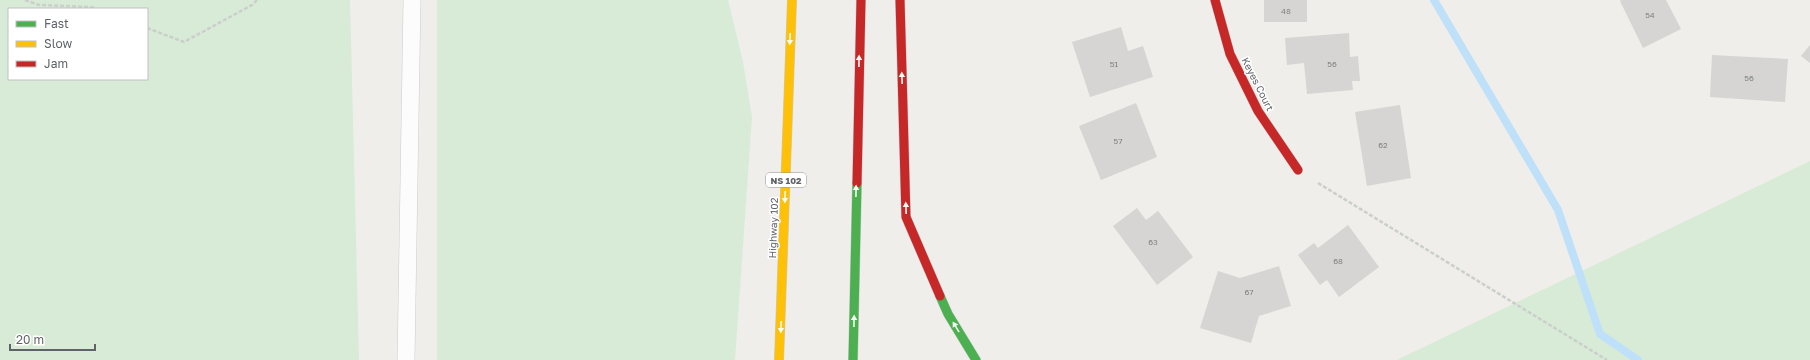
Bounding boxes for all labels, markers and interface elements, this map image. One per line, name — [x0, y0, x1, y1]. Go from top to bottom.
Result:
house number: 48 — [1281, 6, 1291, 16]
legend — [8, 8, 148, 80]
house number: 54 — [1645, 10, 1655, 20]
text: Fast — [44, 16, 69, 31]
one-way arrow — [787, 33, 794, 45]
text: Slow — [44, 36, 72, 51]
one-way arrow — [856, 55, 863, 67]
street label: Keyes Court — [1239, 55, 1277, 113]
text: Jam — [44, 56, 68, 71]
house number: 51 — [1110, 59, 1118, 69]
house number: 56 — [1327, 59, 1337, 69]
one-way arrow — [899, 71, 905, 84]
house number: 56 — [1744, 73, 1754, 83]
house number: 57 — [1114, 136, 1122, 146]
house number: 62 — [1378, 140, 1388, 150]
road number: NS 102 — [766, 173, 806, 187]
one-way arrow — [853, 185, 860, 197]
one-way arrow — [782, 191, 788, 204]
street label: Highway 102 — [766, 197, 780, 259]
one-way arrow — [903, 201, 909, 214]
house number: 63 — [1148, 237, 1158, 247]
house number: 68 — [1333, 256, 1343, 266]
house number: 67 — [1244, 287, 1254, 297]
one-way arrow — [850, 315, 857, 327]
one-way arrow — [777, 321, 784, 333]
one-way arrow — [953, 321, 960, 333]
scale bar — [10, 326, 95, 352]
text: 20 m — [16, 332, 44, 347]

